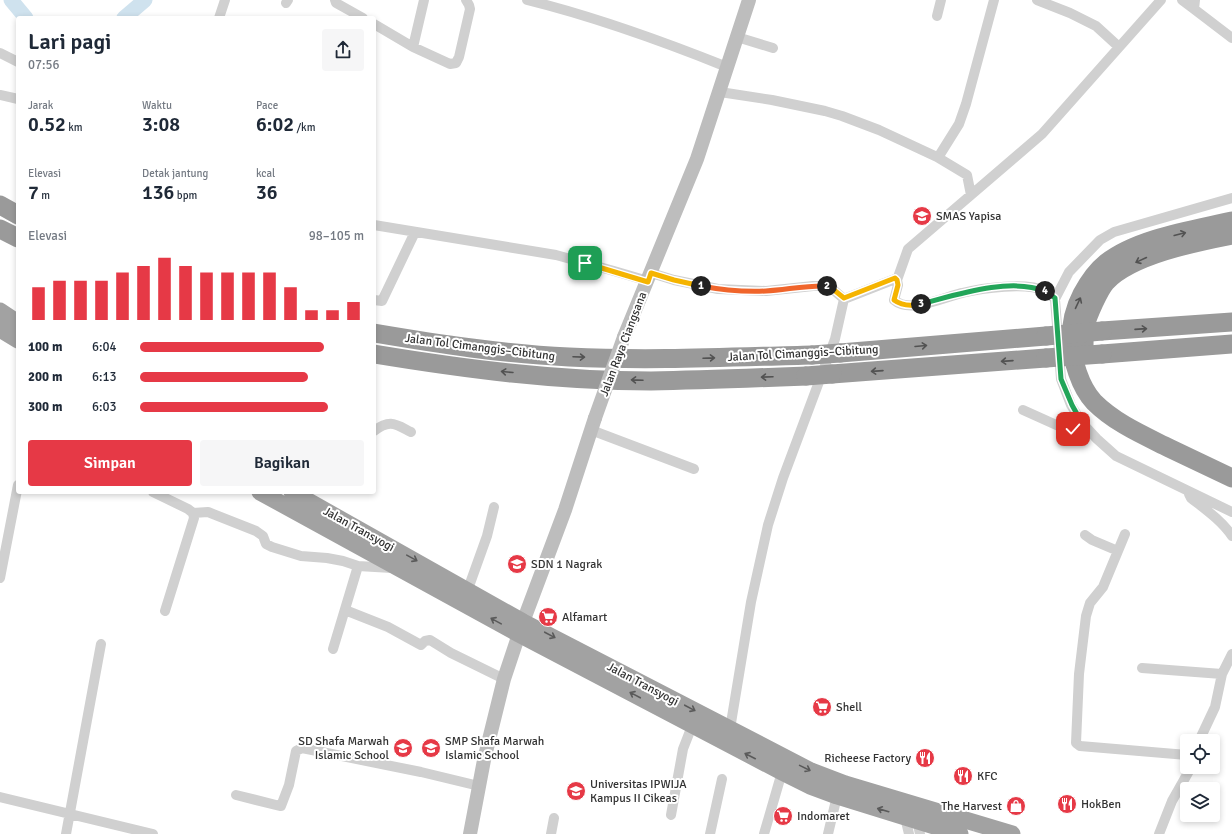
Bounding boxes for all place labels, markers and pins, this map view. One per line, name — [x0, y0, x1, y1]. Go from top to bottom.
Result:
school or university icon: SMAS Yapisa — [911, 205, 933, 227]
place label: SMAS Yapisa — [936, 209, 1001, 224]
pin — [568, 246, 602, 280]
pin: 1 — [691, 276, 711, 296]
pin: 2 — [817, 276, 837, 296]
pin: 4 — [1035, 281, 1055, 301]
pin: 3 — [911, 294, 931, 314]
pin — [1056, 412, 1090, 446]
school or university icon: SDN 1 Nagrak — [506, 553, 528, 575]
place label: SDN 1 Nagrak — [531, 557, 602, 572]
supermarket icon: Alfamart — [537, 606, 559, 628]
place label: Alfamart — [562, 610, 607, 625]
supermarket icon: Shell — [811, 696, 833, 718]
place label: Shell — [836, 700, 863, 715]
place label: SD Shafa Marwah Islamic School — [298, 734, 389, 763]
place label: SMP Shafa Marwah Islamic School — [445, 734, 544, 763]
school or university icon: SD Shafa Marwah Islamic School — [392, 737, 414, 759]
school or university icon: SMP Shafa Marwah Islamic School — [420, 737, 442, 759]
restaurant icon: Richeese Factory — [914, 747, 936, 769]
place label: Richeese Factory — [824, 751, 911, 766]
restaurant icon: KFC — [952, 765, 974, 787]
place label: KFC — [977, 769, 998, 784]
place label: Universitas IPWIJA Kampus II Cikeas — [590, 777, 687, 806]
school or university icon: Universitas IPWIJA Kampus II Cikeas — [565, 780, 587, 802]
restaurant icon: HokBen — [1056, 793, 1078, 815]
shop icon: The Harvest — [1005, 795, 1027, 817]
place label: HokBen — [1081, 797, 1121, 812]
place label: The Harvest — [941, 799, 1002, 814]
supermarket icon: Indomaret — [772, 805, 794, 827]
place label: Indomaret — [797, 809, 850, 824]

